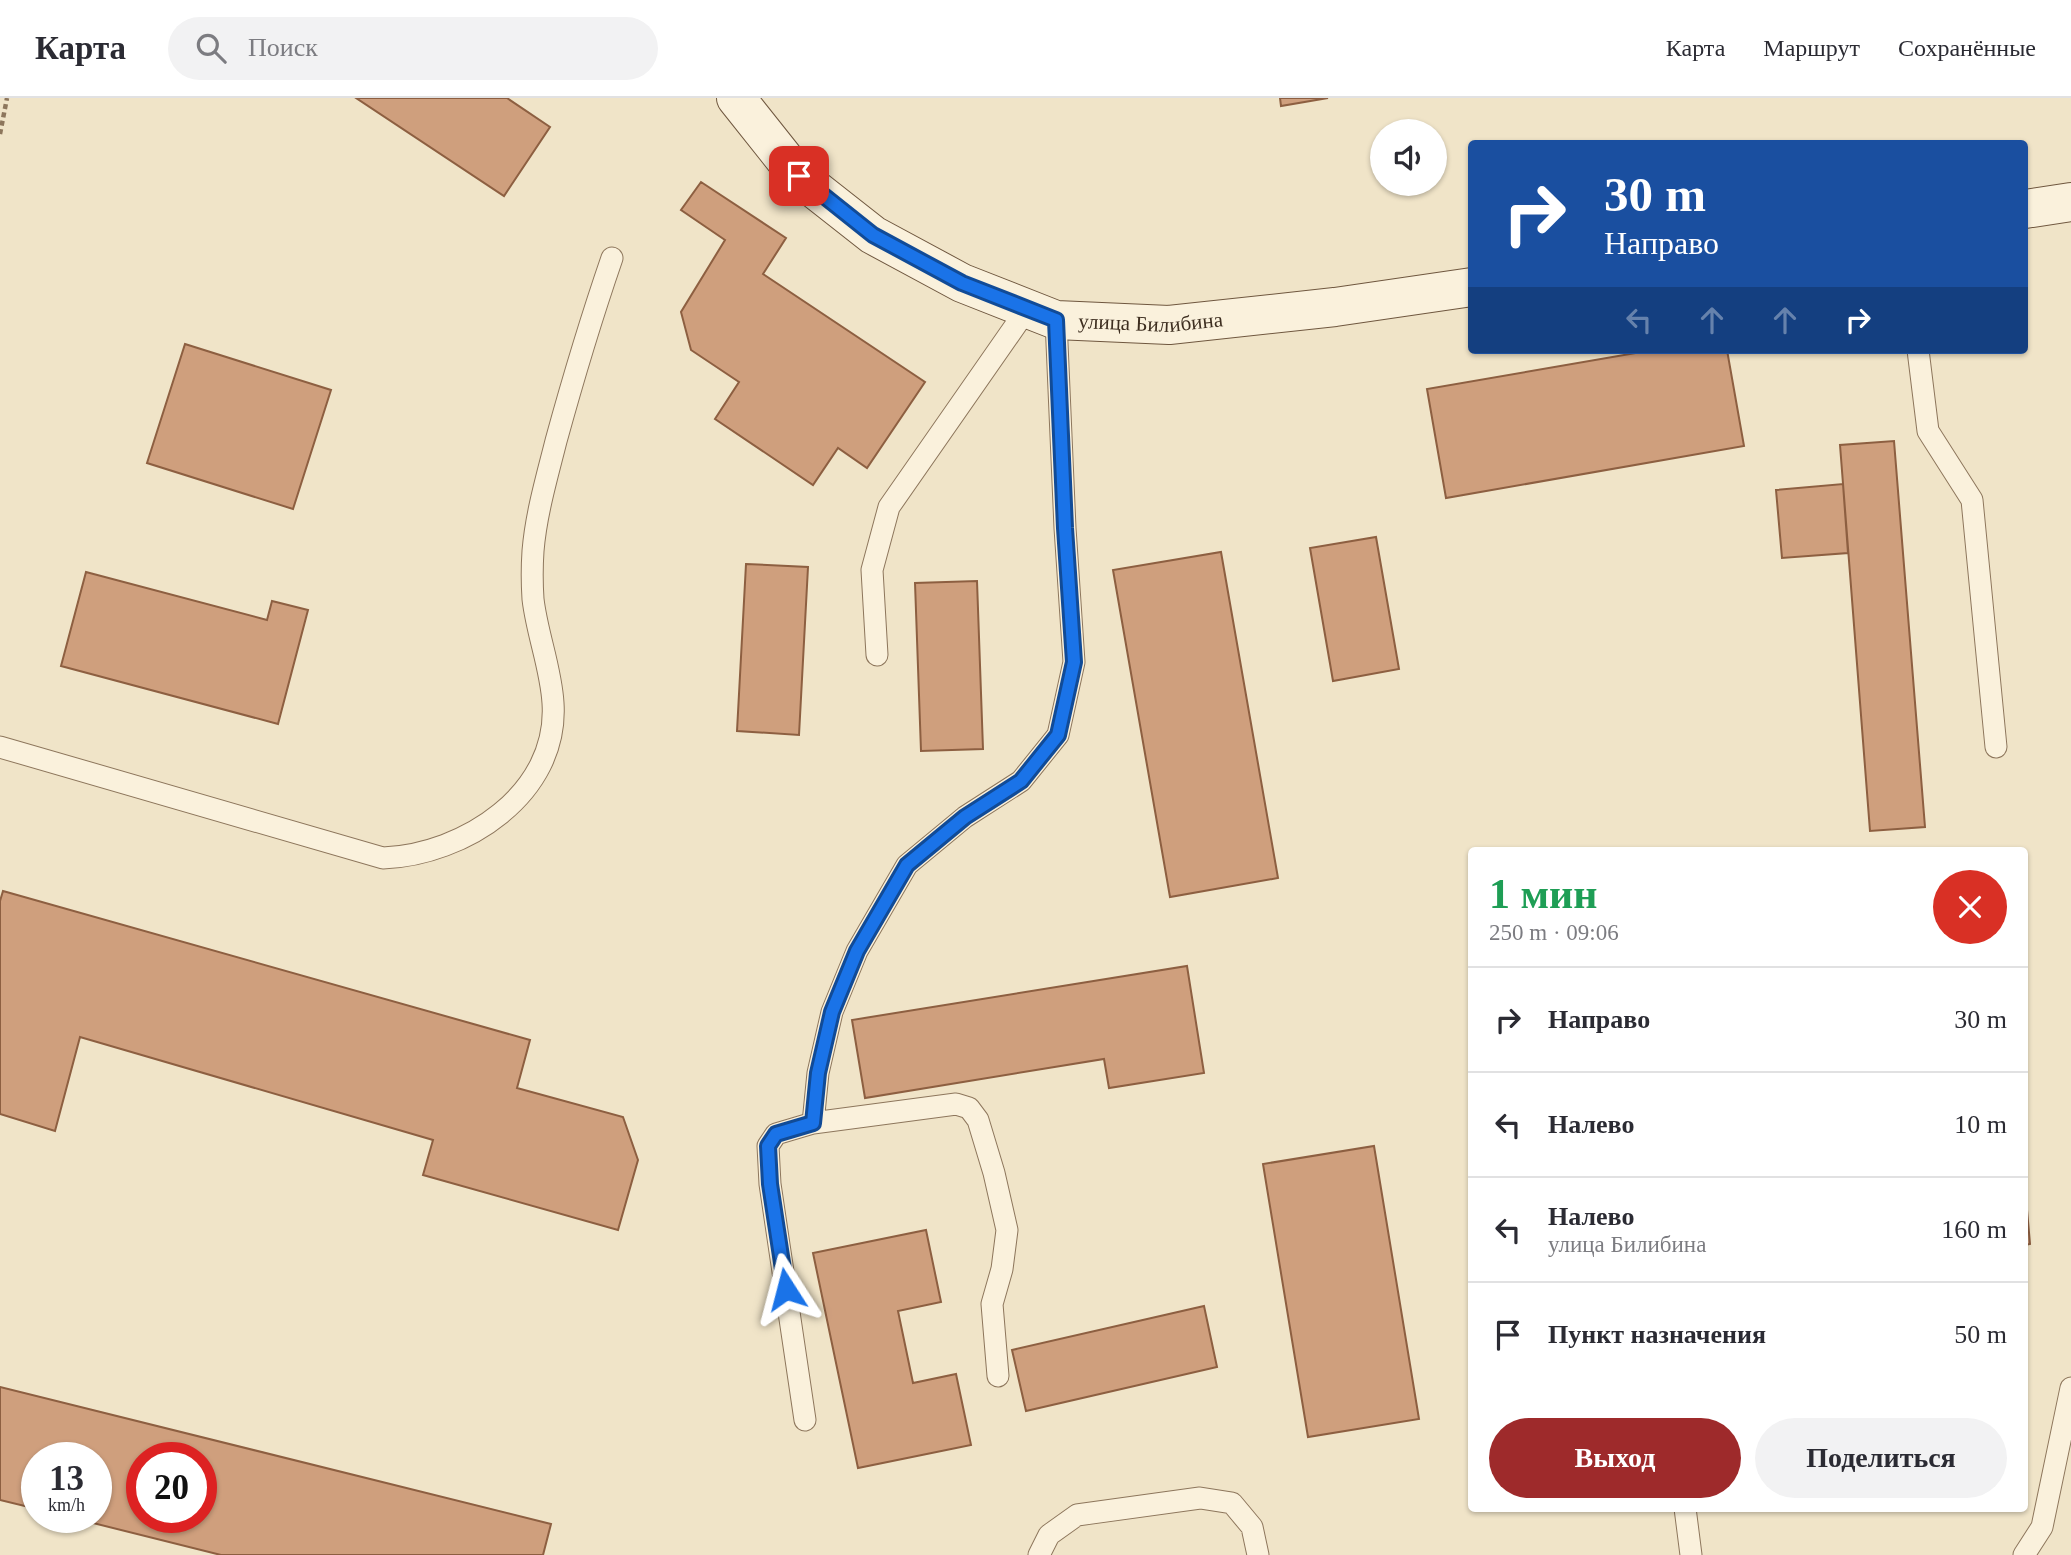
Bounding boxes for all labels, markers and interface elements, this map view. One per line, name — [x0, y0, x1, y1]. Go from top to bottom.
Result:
search box — [168, 17, 658, 80]
icon: search — [192, 29, 230, 67]
text: Карта — [35, 30, 126, 66]
text: Поиск — [248, 33, 318, 62]
text: Карта — [1666, 35, 1725, 61]
text: Маршрут — [1763, 35, 1860, 61]
text: Сохранённые — [1898, 35, 2036, 61]
map controls — [1370, 119, 1447, 196]
button: sound — [1370, 119, 1447, 196]
pin — [769, 146, 829, 206]
icon: arrive — [780, 157, 818, 195]
text: 30 m — [1604, 167, 1706, 222]
icon: right — [1489, 168, 1580, 259]
text: Направо — [1604, 225, 1719, 261]
icon: left — [1620, 301, 1658, 339]
icon: ahead — [1693, 301, 1731, 339]
icon: ahead — [1766, 301, 1804, 339]
icon: right — [1839, 301, 1877, 339]
street label: улица Билибина — [1078, 307, 1225, 337]
button: close — [1933, 870, 2007, 944]
text: 1 мин — [1489, 871, 1598, 917]
text: 250 m · 09:06 — [1489, 920, 1619, 945]
icon: right — [1489, 1001, 1527, 1039]
text: Направо — [1548, 1005, 1650, 1034]
text: 30 m — [1954, 1005, 2007, 1034]
icon: left — [1489, 1106, 1527, 1144]
text: Налево — [1548, 1110, 1634, 1139]
text: 10 m — [1954, 1110, 2007, 1139]
text: Налево — [1548, 1202, 1634, 1231]
icon: left — [1489, 1211, 1527, 1249]
text: 160 m — [1941, 1215, 2007, 1244]
text: улица Билибина — [1548, 1232, 1706, 1257]
position arrow — [749, 1252, 823, 1326]
icon: arrive — [1489, 1316, 1527, 1354]
text: Пункт назначения — [1548, 1320, 1766, 1349]
text: 50 m — [1954, 1320, 2007, 1349]
button: Выход — [1489, 1418, 1741, 1498]
button: Поделиться — [1755, 1418, 2007, 1498]
speed limit sign: 20 — [126, 1442, 217, 1533]
text: 13 — [49, 1459, 84, 1498]
text: km/h — [48, 1495, 85, 1515]

